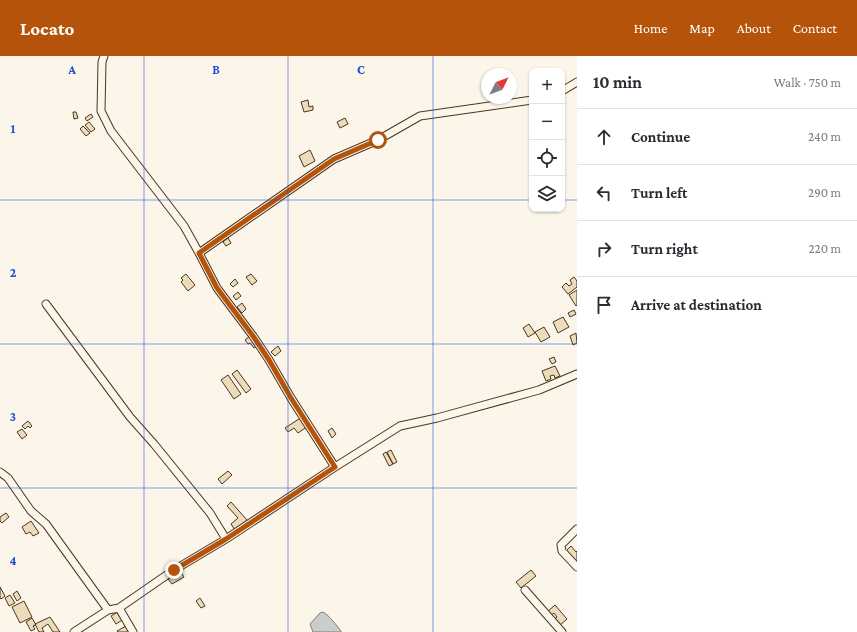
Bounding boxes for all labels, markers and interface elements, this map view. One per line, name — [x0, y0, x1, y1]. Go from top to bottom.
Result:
text: Locato — [20, 18, 74, 39]
text: Home — [634, 20, 667, 36]
text: Map — [689, 20, 715, 36]
text: About — [737, 20, 771, 36]
text: Contact — [793, 20, 837, 36]
text: A — [67, 62, 76, 77]
text: B — [212, 62, 220, 77]
text: C — [357, 62, 365, 77]
north arrow — [481, 68, 517, 104]
map controls — [529, 68, 565, 212]
button: + — [529, 68, 565, 104]
text: 10 min — [593, 73, 642, 92]
text: Walk · 750 m — [774, 75, 841, 90]
button: − — [529, 104, 565, 140]
text: 1 — [11, 121, 16, 136]
icon: ahead — [593, 126, 615, 148]
text: Continue — [631, 129, 690, 145]
text: 240 m — [808, 129, 841, 144]
route start — [369, 131, 387, 149]
button: locate — [529, 140, 565, 176]
button: layers — [529, 176, 565, 212]
icon: left — [593, 182, 615, 204]
text: Turn left — [631, 185, 687, 201]
text: 290 m — [808, 185, 841, 200]
icon: right — [593, 238, 615, 260]
text: Turn right — [631, 241, 698, 257]
text: 220 m — [808, 241, 841, 256]
text: 2 — [10, 265, 17, 280]
icon: arrive — [593, 294, 615, 316]
text: Arrive at destination — [631, 297, 762, 313]
text: 3 — [10, 409, 16, 424]
text: 4 — [9, 553, 17, 568]
route end — [165, 561, 183, 579]

